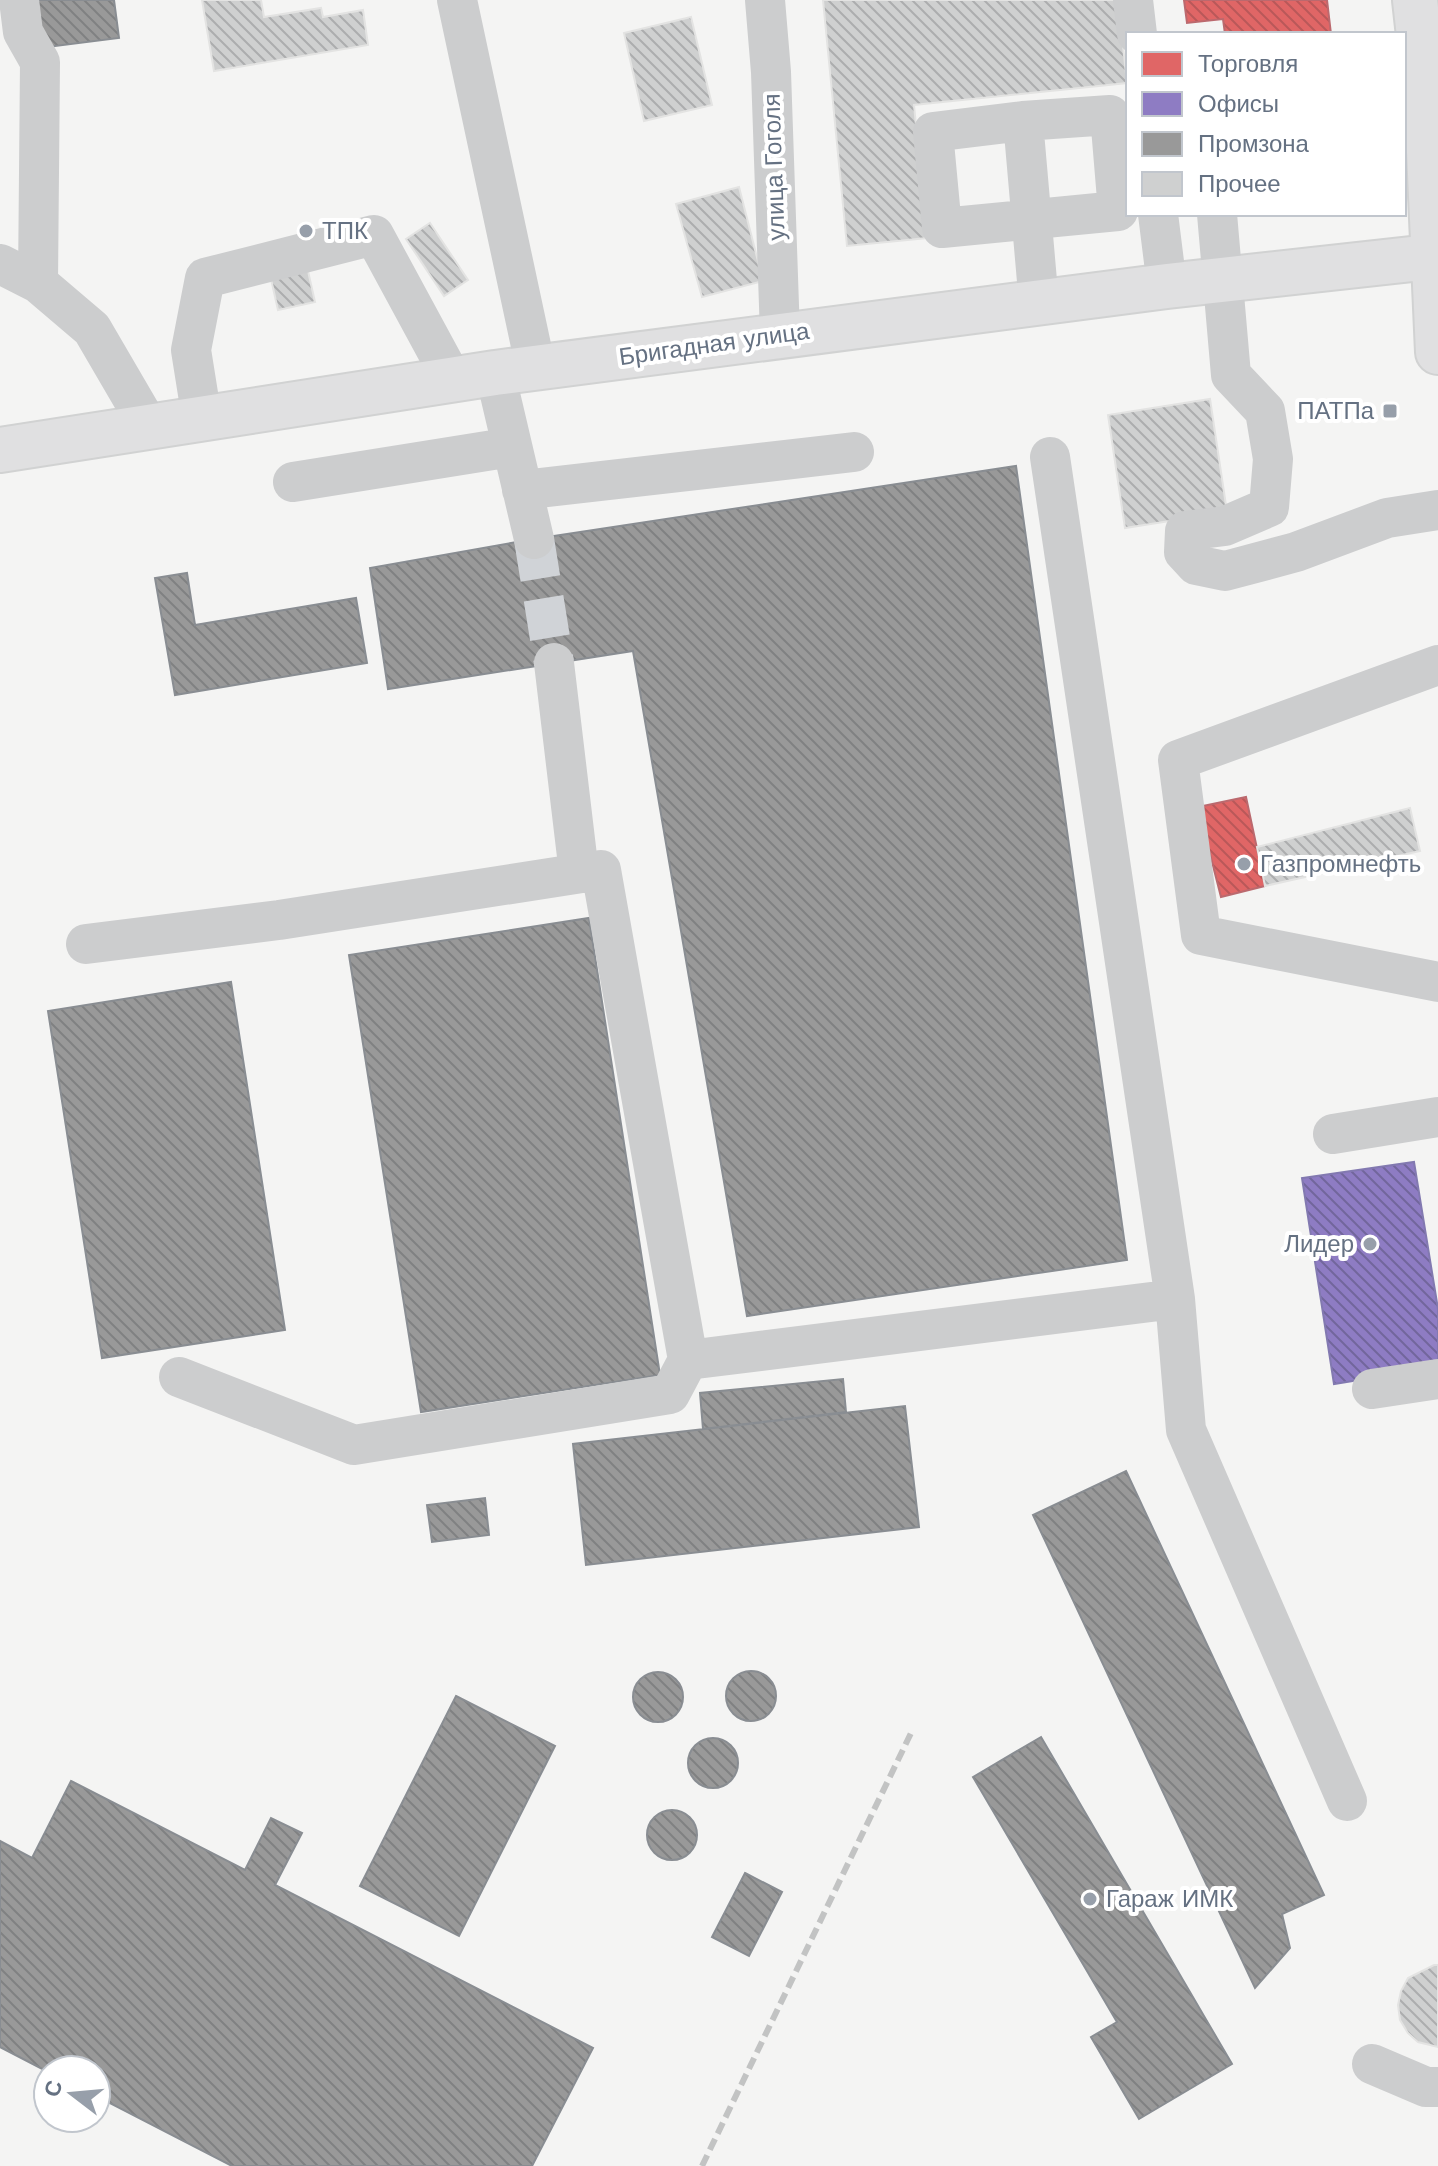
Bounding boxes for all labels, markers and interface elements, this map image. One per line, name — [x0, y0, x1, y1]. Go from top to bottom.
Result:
legend — [1126, 32, 1406, 216]
text: Торговля — [1198, 50, 1298, 78]
text: Офисы — [1198, 90, 1279, 118]
street label: улица Гоголя — [757, 93, 791, 241]
text: Промзона — [1198, 130, 1310, 158]
text: Прочее — [1198, 170, 1281, 198]
place label: ТПК — [322, 217, 368, 245]
marker: ТПК — [297, 222, 315, 240]
street label: Бригадная улица — [617, 317, 812, 371]
place label: ПАТПа — [1297, 397, 1375, 425]
marker: ПАТПа — [1381, 402, 1399, 420]
place label: Газпромнефть — [1260, 850, 1421, 878]
marker: Газпромнефть — [1235, 855, 1253, 873]
place label: Лидер — [1284, 1230, 1354, 1258]
marker: Лидер — [1361, 1235, 1379, 1253]
place label: Гараж ИМК — [1106, 1885, 1233, 1913]
marker: Гараж ИМК — [1081, 1890, 1099, 1908]
north arrow — [32, 2054, 112, 2134]
text: С — [39, 2077, 67, 2100]

